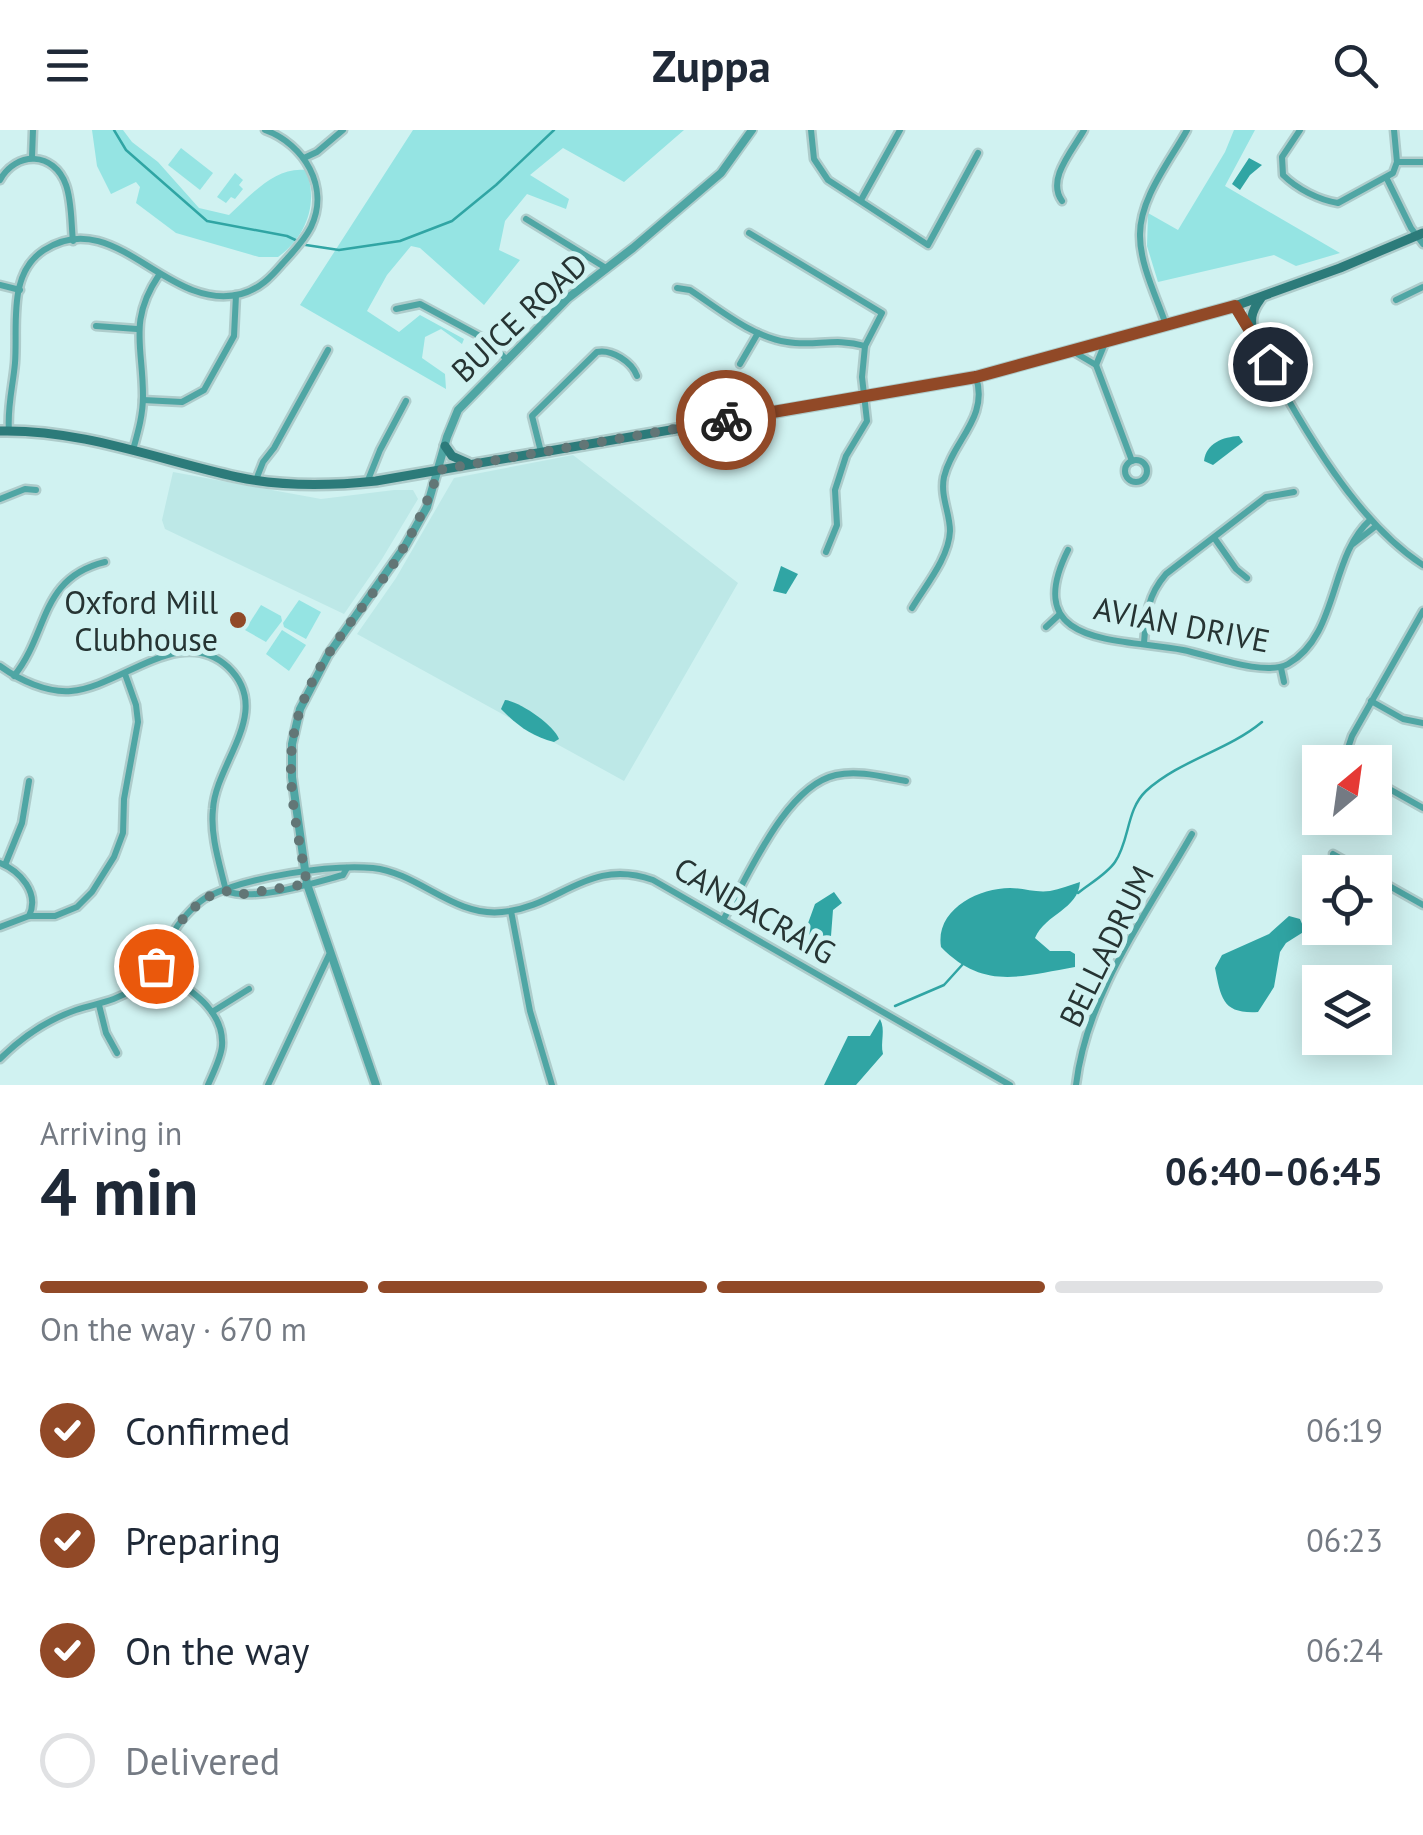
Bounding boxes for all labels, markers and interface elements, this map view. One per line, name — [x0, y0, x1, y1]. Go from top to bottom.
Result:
text: Zuppa — [652, 36, 771, 94]
icon: menu — [40, 38, 95, 93]
icon: search — [1328, 38, 1383, 93]
street label: BUICE ROAD — [442, 243, 596, 391]
pin — [1228, 322, 1313, 407]
icon: home — [1243, 337, 1298, 392]
courier — [676, 370, 776, 470]
icon: bike — [699, 393, 754, 448]
place label: Oxford Mill Clubhouse — [64, 581, 219, 660]
street label: AVIAN DRIVE — [1091, 586, 1273, 662]
marker: Oxford Mill Clubhouse — [227, 609, 249, 631]
north arrow — [1302, 745, 1392, 835]
map controls — [1302, 745, 1392, 1055]
street label: CANDACRAIG — [667, 847, 843, 973]
button: locate — [1302, 855, 1392, 945]
street label: BELLADRUM — [1049, 859, 1163, 1033]
pin — [114, 924, 199, 1009]
icon: bag — [129, 939, 184, 994]
button: layers — [1302, 965, 1392, 1055]
text: Arriving in — [40, 1112, 182, 1154]
text: 06:40–06:45 — [1165, 1146, 1383, 1195]
text: 4 min — [40, 1149, 199, 1233]
text: On the way · 670 m — [40, 1308, 307, 1350]
icon: check — [40, 1403, 95, 1458]
text: Confirmed — [125, 1406, 291, 1455]
text: 06:19 — [1306, 1409, 1383, 1451]
icon: check — [40, 1513, 95, 1568]
text: Preparing — [125, 1516, 281, 1565]
text: 06:23 — [1306, 1519, 1383, 1561]
icon: check — [40, 1623, 95, 1678]
text: On the way — [125, 1626, 310, 1675]
text: 06:24 — [1306, 1629, 1383, 1671]
text: Delivered — [125, 1736, 280, 1785]

